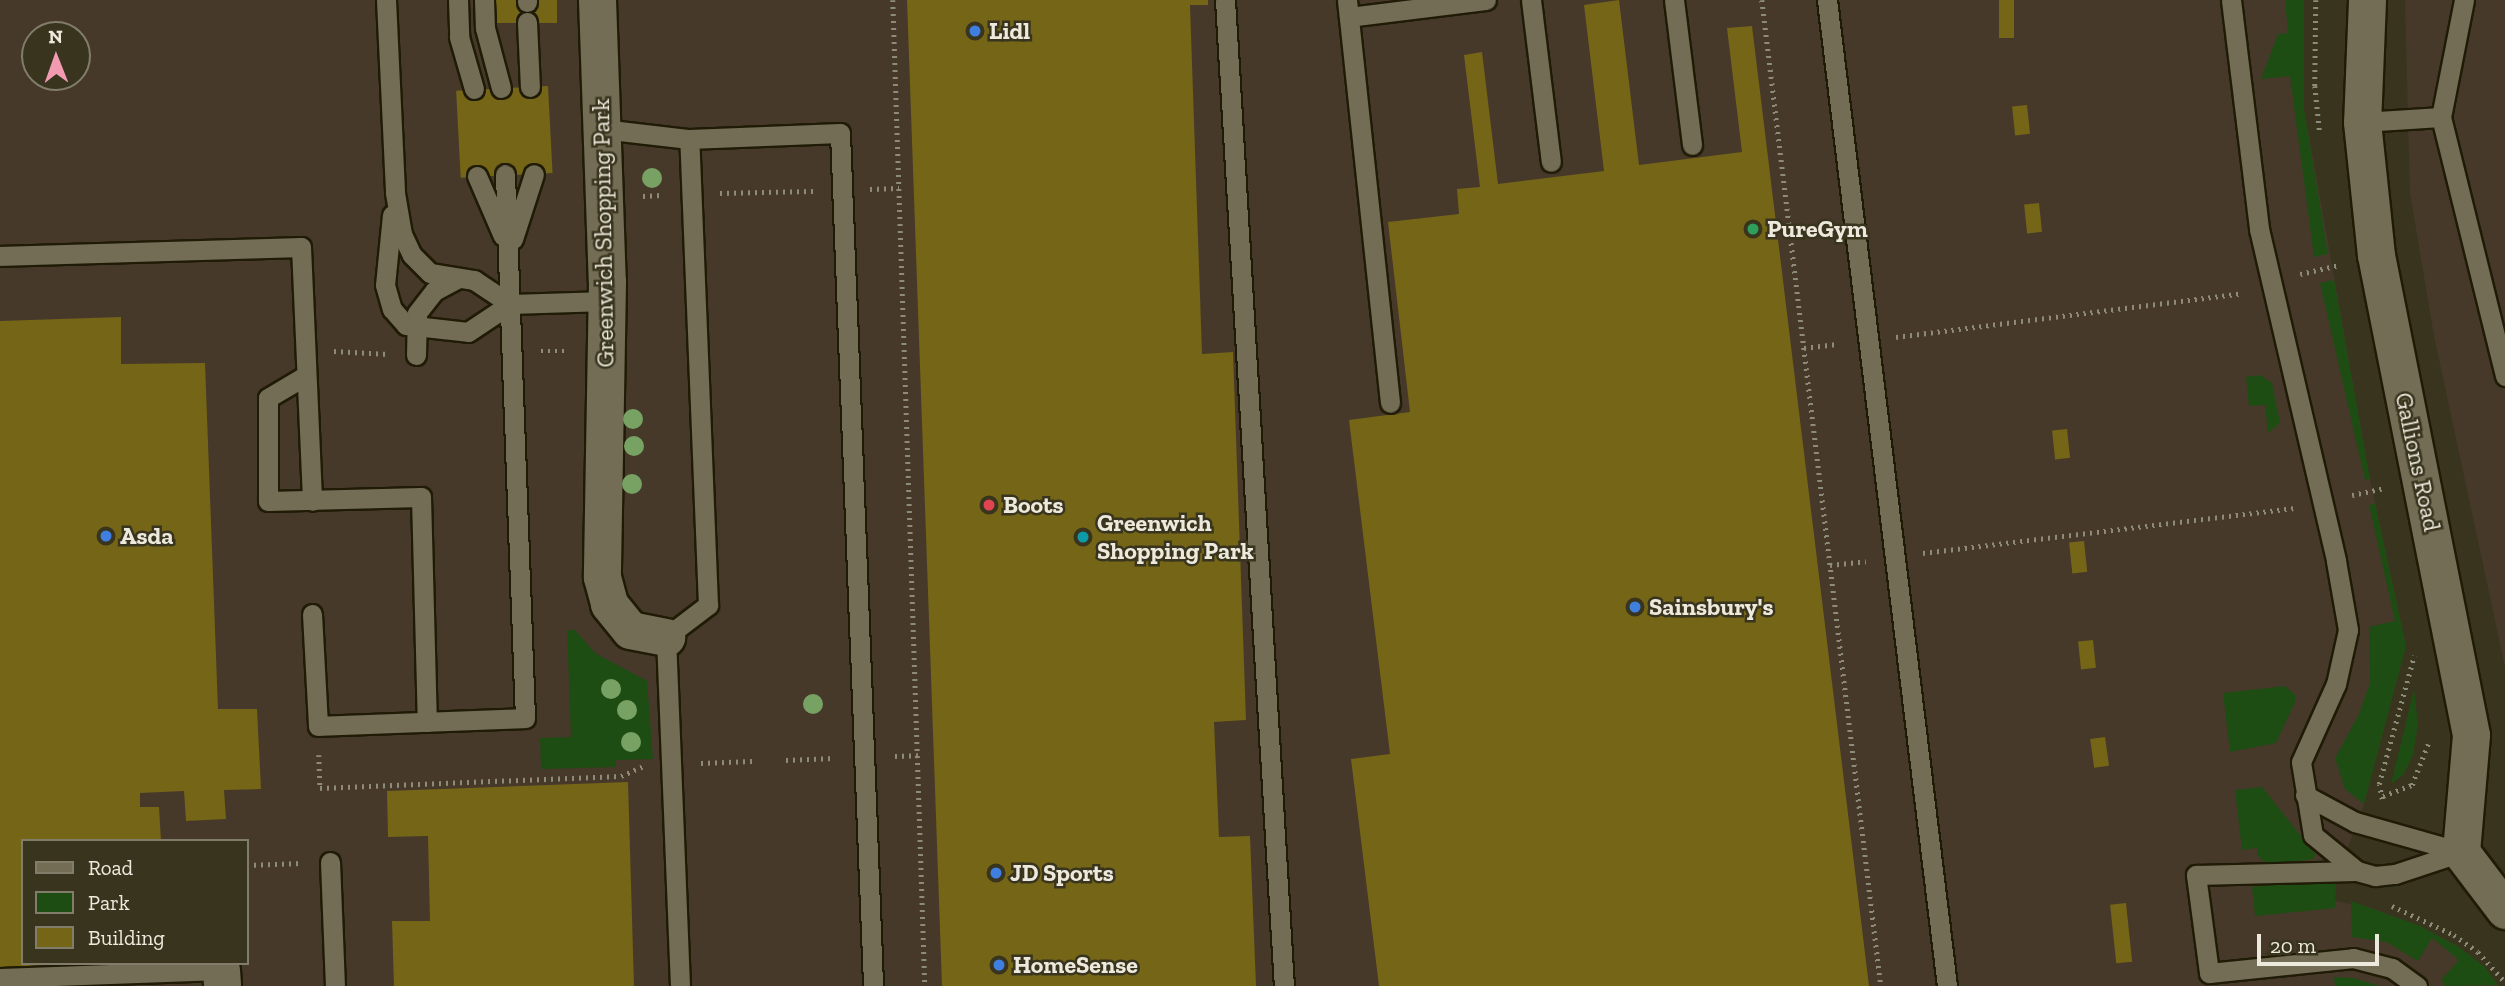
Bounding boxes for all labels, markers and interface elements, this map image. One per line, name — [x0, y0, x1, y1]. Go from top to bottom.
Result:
place label: Lidl — [989, 17, 1030, 45]
north arrow — [21, 21, 91, 91]
marker: Lidl — [967, 23, 983, 39]
text: N — [48, 25, 63, 48]
street label: Greenwich Shopping Park — [586, 98, 620, 368]
place label: PureGym — [1767, 215, 1868, 243]
marker: PureGym — [1745, 221, 1761, 237]
street label: Gallions Road — [2389, 390, 2447, 534]
place label: Boots — [1003, 491, 1064, 519]
marker: Boots — [981, 497, 997, 513]
place label: Greenwich Shopping Park — [1097, 509, 1254, 565]
place label: Asda — [120, 522, 173, 550]
marker: Asda — [98, 528, 114, 544]
marker: Greenwich Shopping Park — [1075, 529, 1091, 545]
place label: Sainsbury's — [1649, 593, 1774, 621]
marker: Sainsbury's — [1627, 599, 1643, 615]
legend — [21, 839, 248, 965]
text: Road — [88, 855, 133, 880]
place label: JD Sports — [1010, 859, 1114, 887]
marker: JD Sports — [988, 865, 1004, 881]
text: Park — [88, 890, 130, 915]
scale bar — [2260, 920, 2382, 964]
text: Building — [88, 925, 165, 950]
text: 20 m — [2270, 933, 2316, 958]
place label: HomeSense — [1013, 951, 1138, 979]
marker: HomeSense — [991, 957, 1007, 973]

